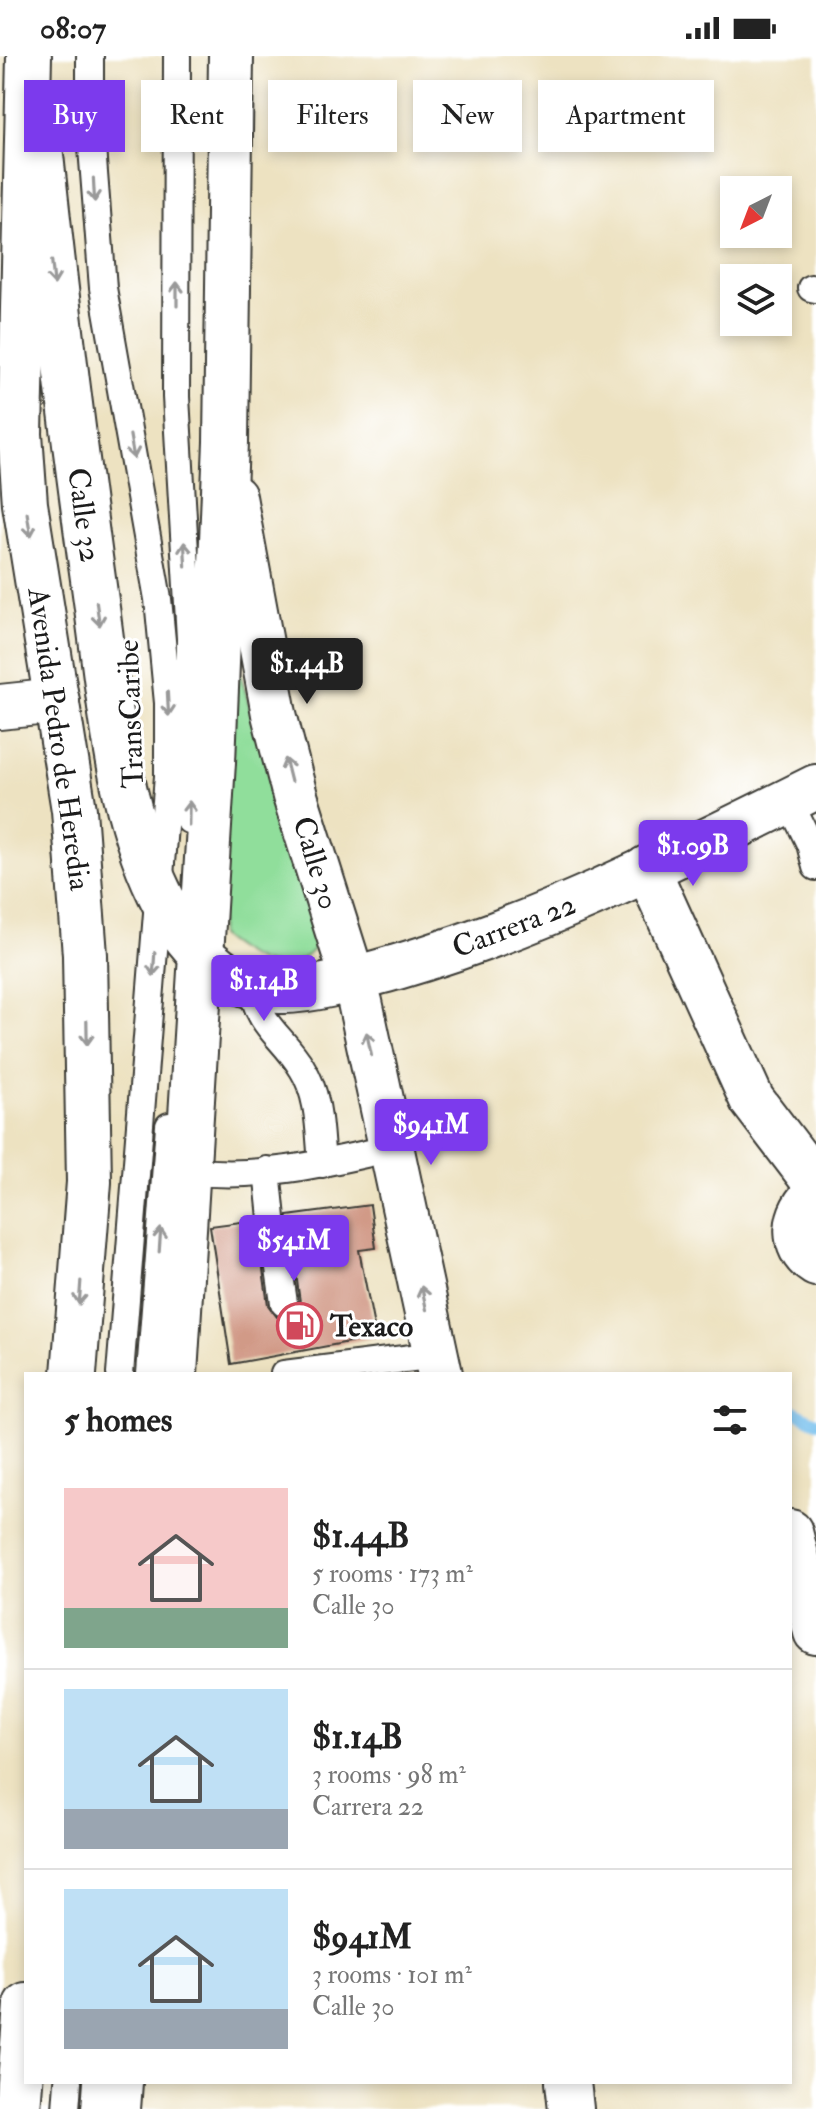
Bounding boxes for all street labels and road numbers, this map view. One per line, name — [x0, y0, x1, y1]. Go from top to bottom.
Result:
street label: Calle 32 — [59, 465, 109, 565]
street label: Avenida Pedro de Heredia — [19, 584, 99, 893]
street label: TransCaribe — [110, 639, 152, 789]
street label: Calle 30 — [284, 812, 348, 914]
street label: Carrera 22 — [447, 886, 581, 966]

